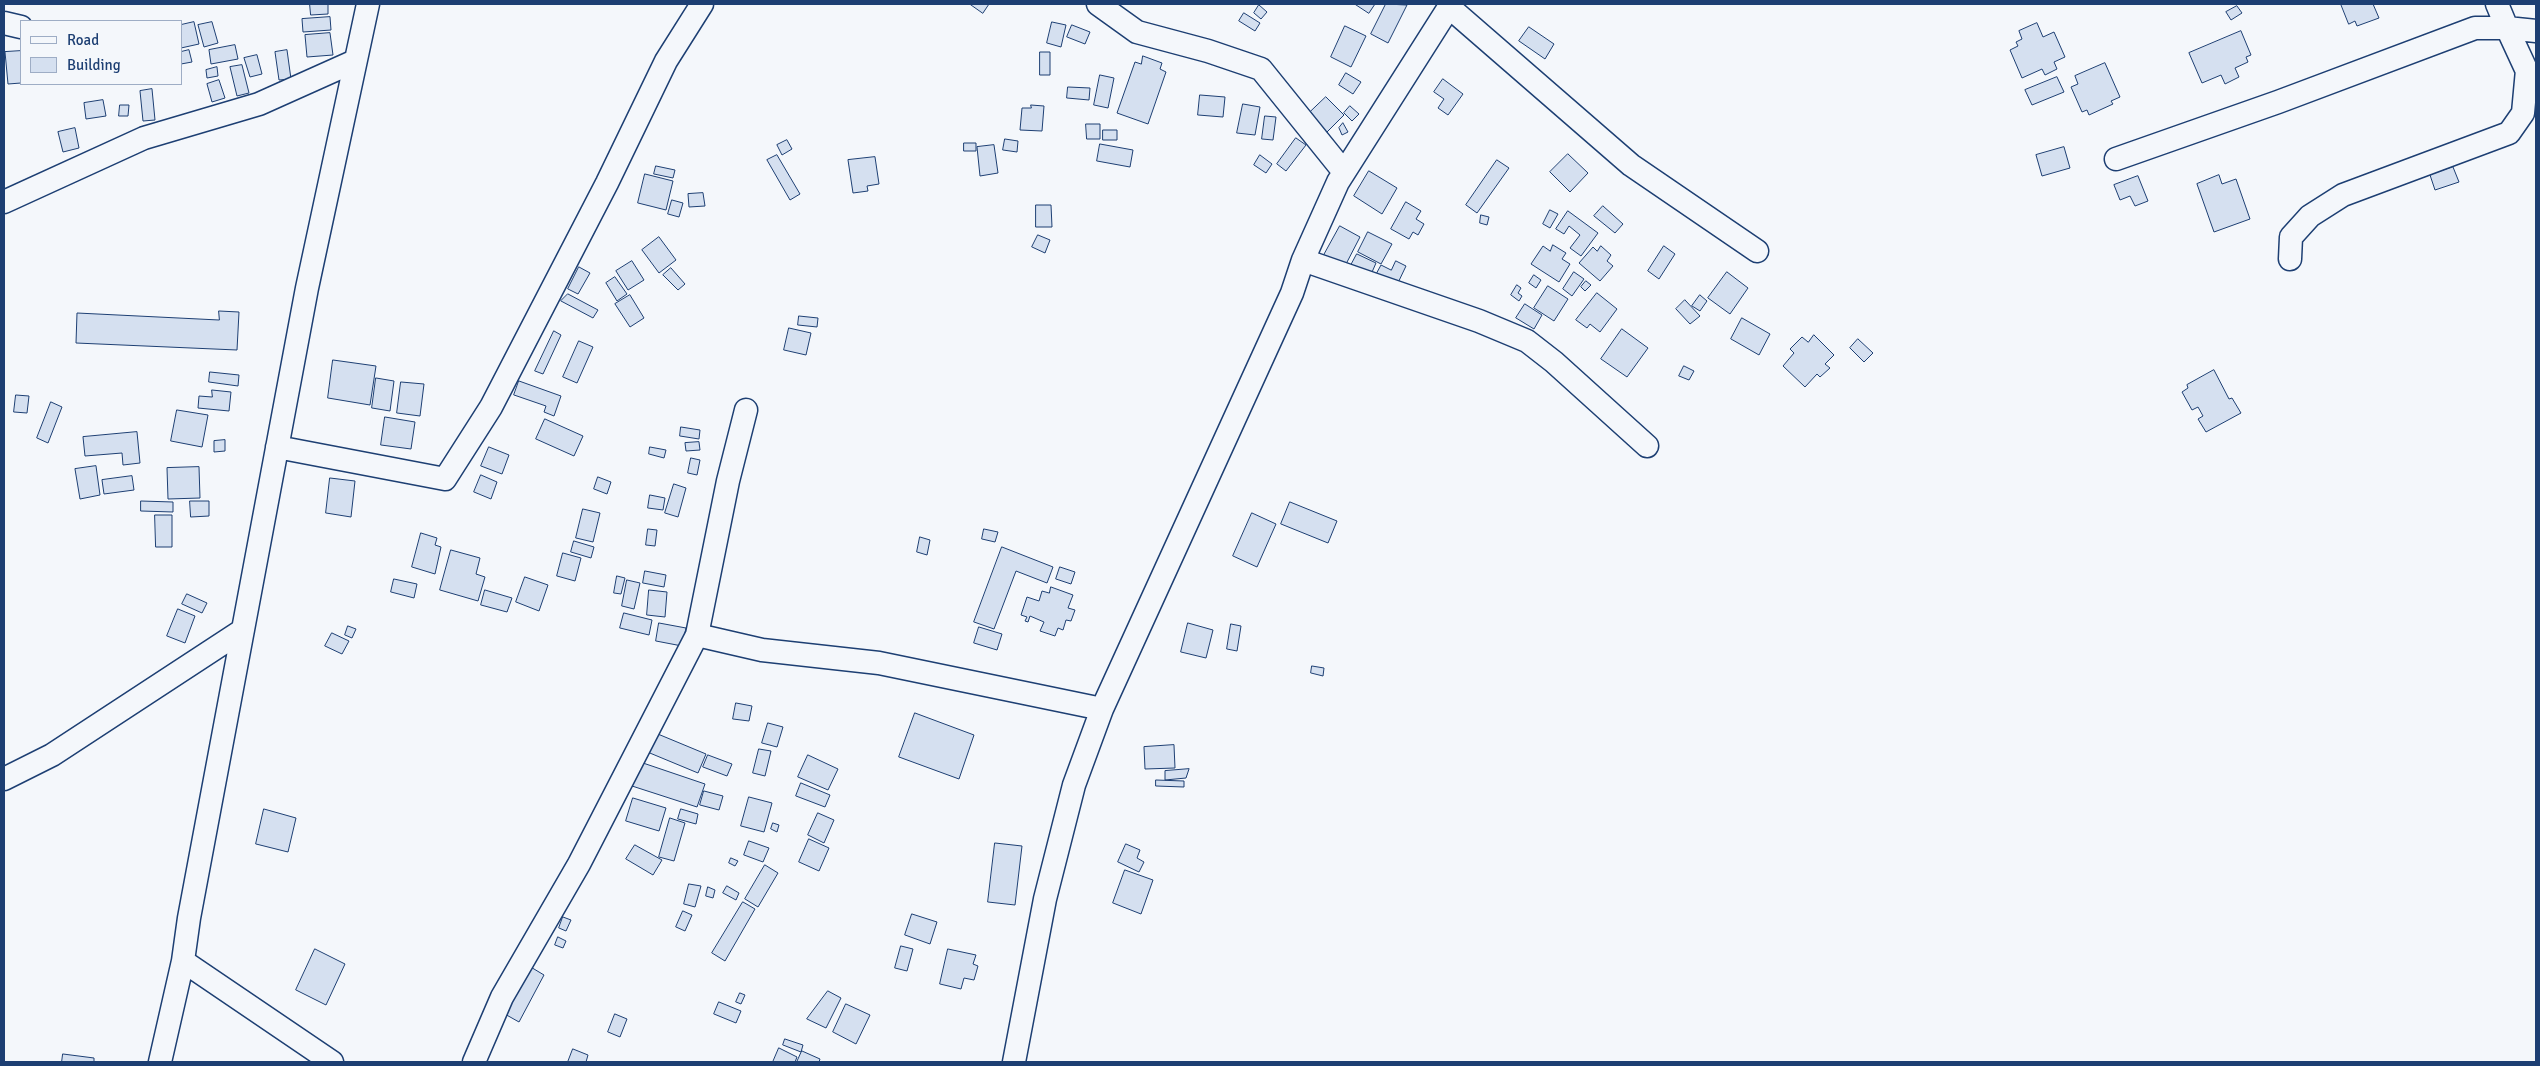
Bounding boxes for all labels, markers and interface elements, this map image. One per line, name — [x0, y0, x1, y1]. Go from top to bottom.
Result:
legend — [20, 20, 182, 85]
text: Road — [67, 31, 99, 49]
text: Building — [67, 56, 121, 74]

